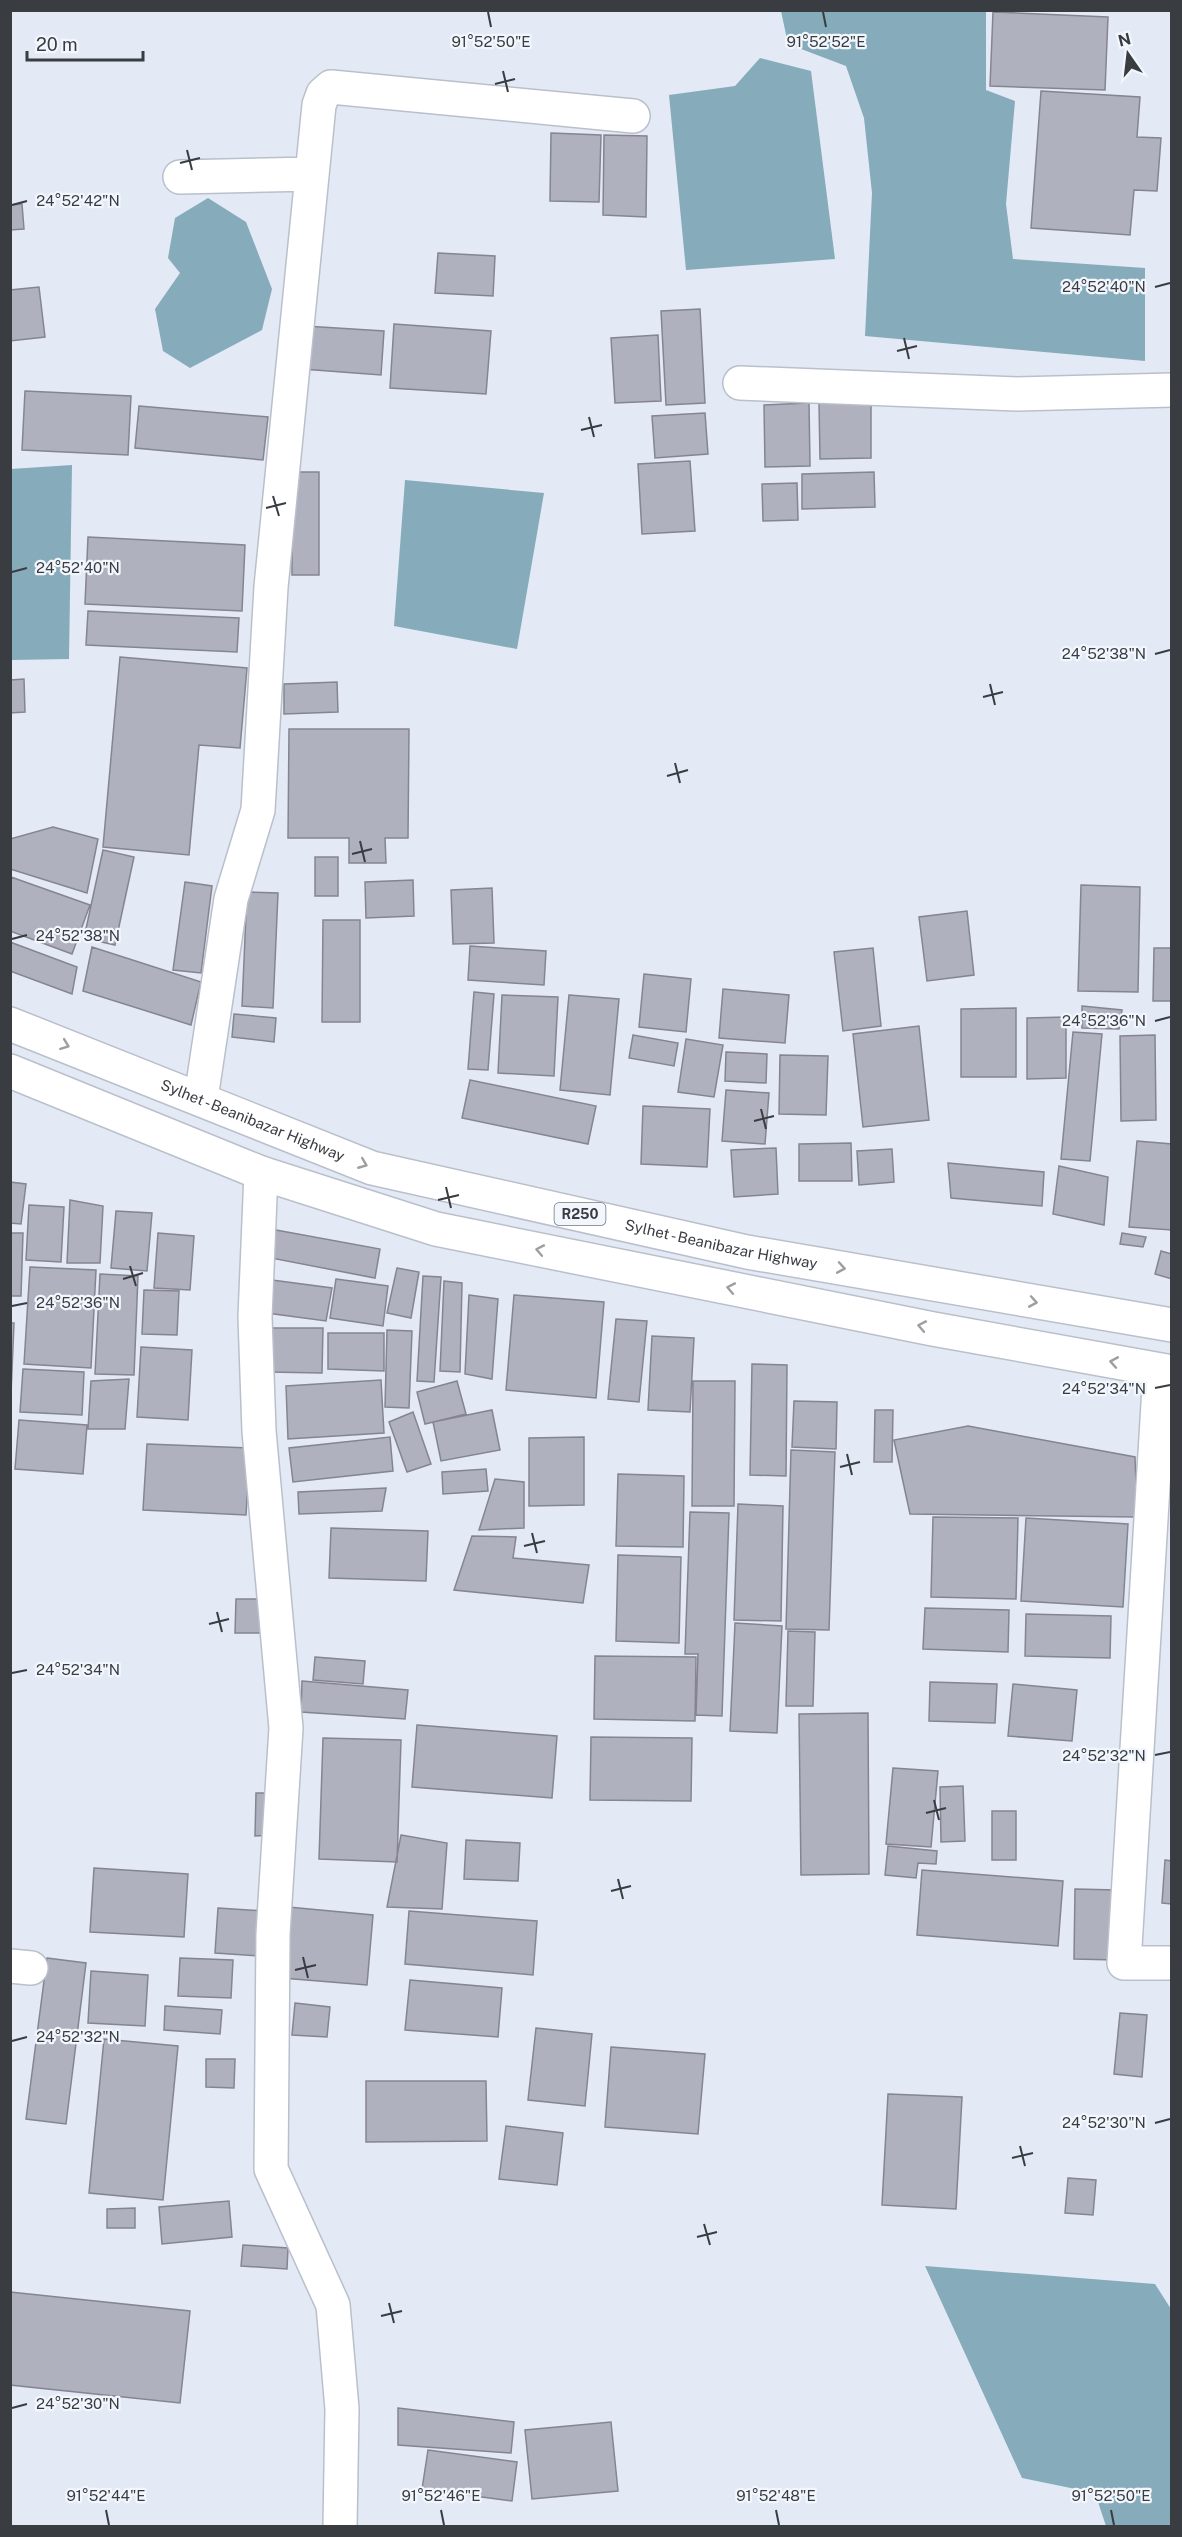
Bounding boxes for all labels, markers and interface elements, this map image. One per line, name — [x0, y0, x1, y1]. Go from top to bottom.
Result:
scale bar — [27, 24, 142, 62]
north arrow — [1098, 24, 1158, 84]
text: N — [1116, 29, 1133, 51]
text: 91°52'50"E — [451, 33, 531, 50]
text: 91°52'52"E — [787, 33, 865, 50]
text: 20 m — [36, 34, 78, 55]
text: 24°52'42"N — [36, 192, 120, 209]
text: 24°52'40"N — [1062, 278, 1146, 295]
text: 24°52'40"N — [36, 559, 120, 576]
text: 24°52'38"N — [1062, 645, 1146, 662]
text: 24°52'38"N — [36, 927, 120, 944]
text: 24°52'36"N — [1062, 1012, 1146, 1029]
one-way arrow — [59, 1038, 70, 1050]
street label: Sylhet - Beanibazar Highway — [158, 1076, 347, 1164]
one-way arrow — [357, 1157, 368, 1169]
road number: R250 — [554, 1203, 606, 1225]
street label: Sylhet - Beanibazar Highway — [623, 1216, 819, 1272]
one-way arrow — [535, 1244, 545, 1257]
one-way arrow — [835, 1261, 845, 1274]
one-way arrow — [726, 1282, 736, 1295]
text: 24°52'36"N — [36, 1294, 120, 1311]
one-way arrow — [1027, 1295, 1037, 1308]
one-way arrow — [917, 1321, 927, 1334]
one-way arrow — [1109, 1356, 1119, 1369]
text: 24°52'34"N — [1062, 1380, 1146, 1397]
text: 24°52'34"N — [36, 1661, 120, 1678]
text: 24°52'32"N — [1062, 1747, 1146, 1764]
text: 24°52'32"N — [36, 2028, 120, 2045]
text: 24°52'30"N — [1062, 2114, 1146, 2131]
text: 24°52'30"N — [36, 2395, 120, 2412]
text: 91°52'44"E — [66, 2487, 146, 2504]
text: 91°52'46"E — [401, 2487, 481, 2504]
text: 91°52'48"E — [736, 2487, 816, 2504]
text: 91°52'50"E — [1071, 2487, 1151, 2504]

